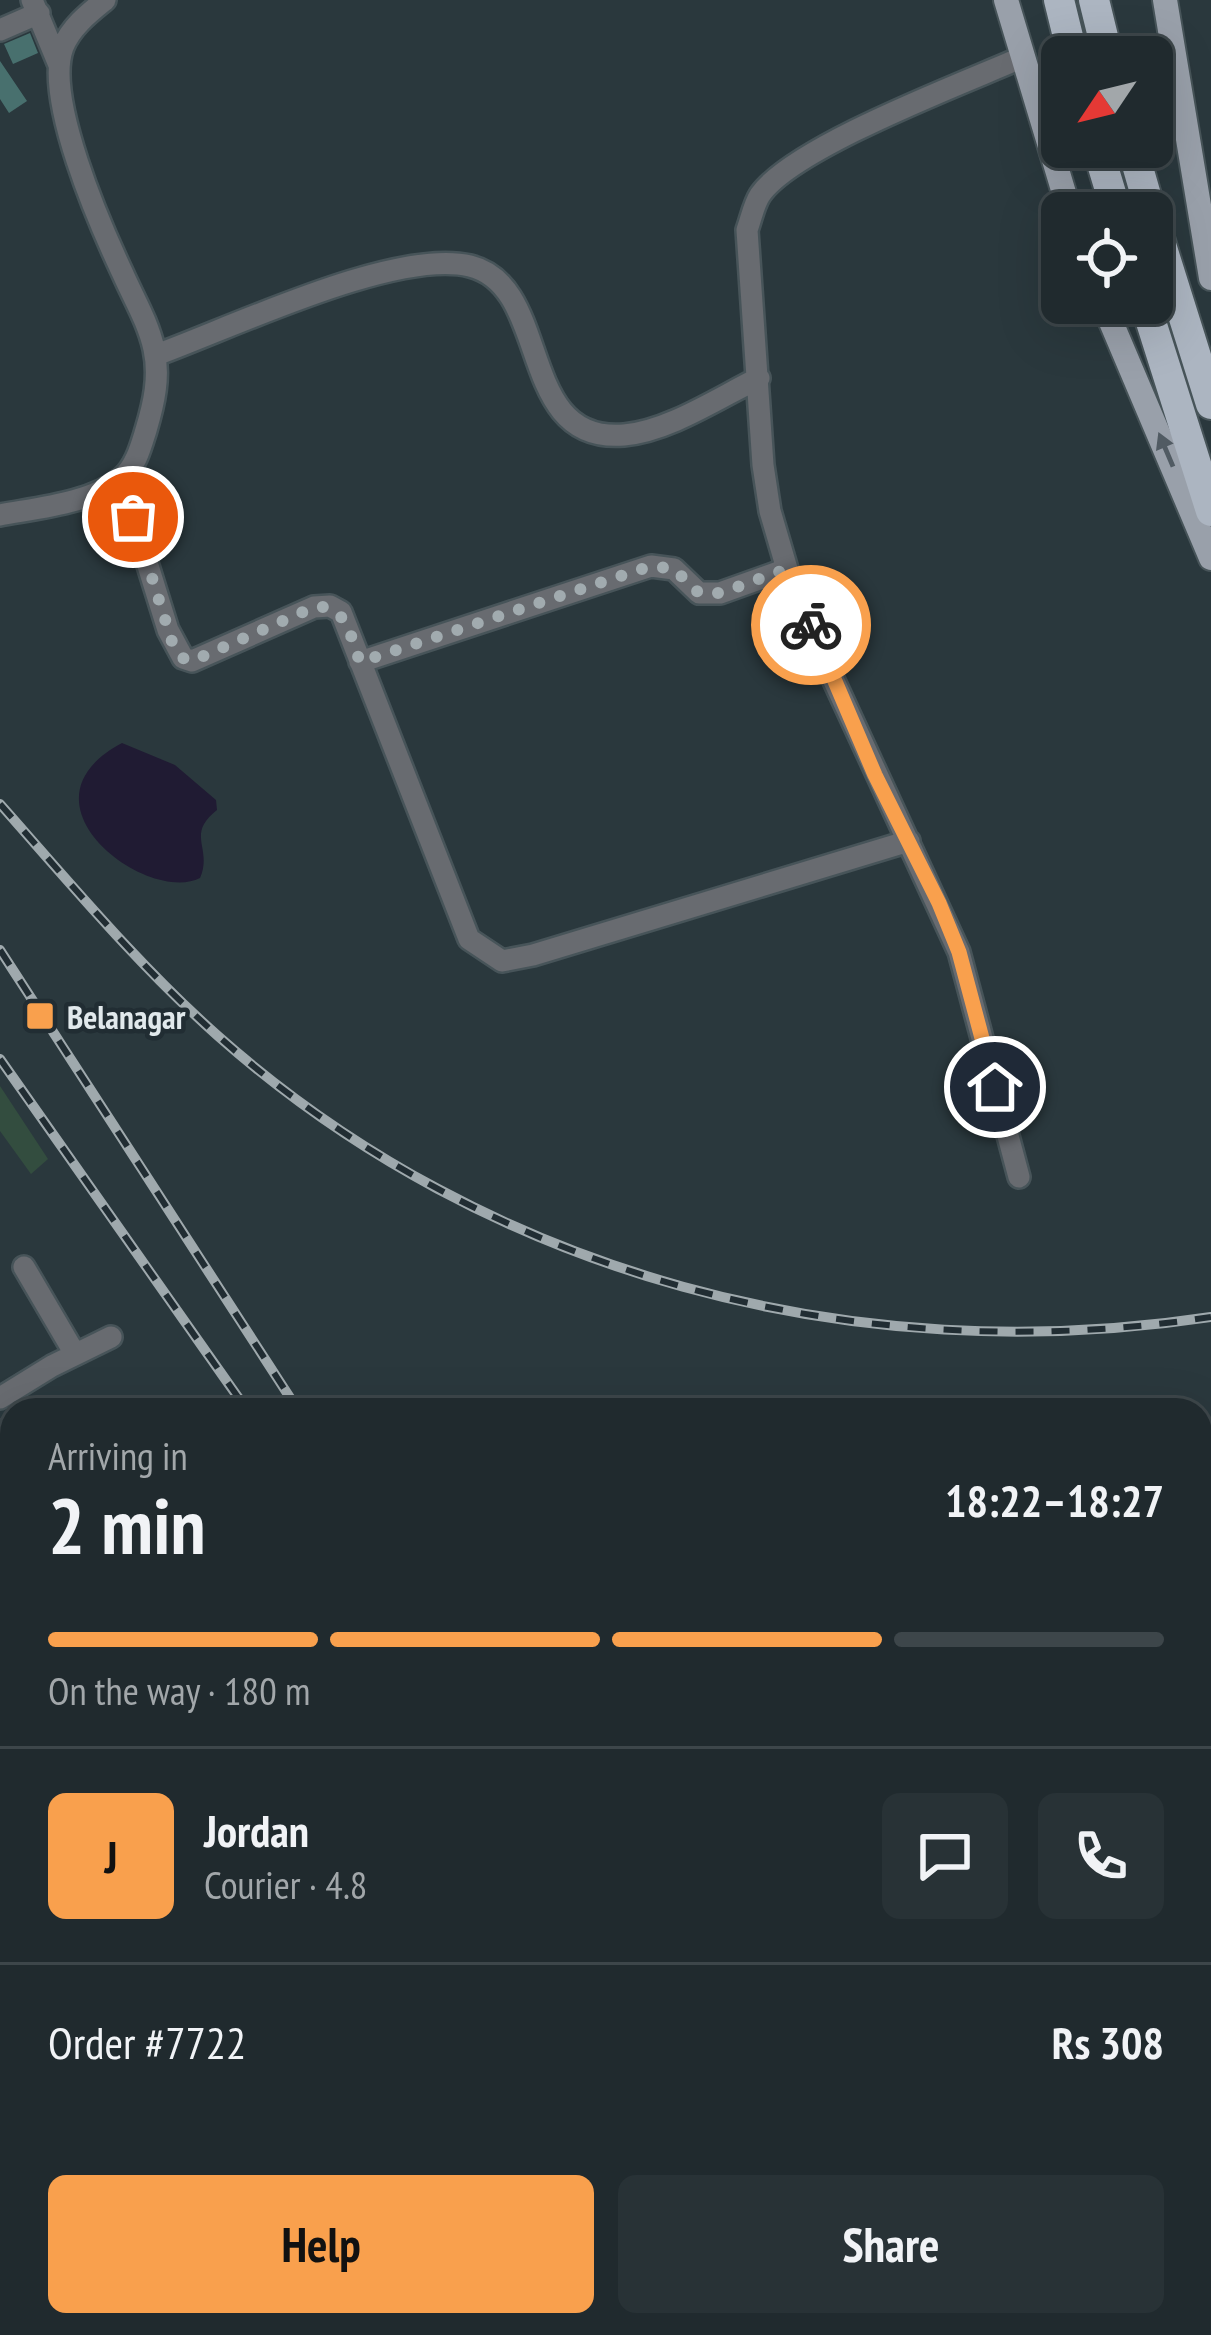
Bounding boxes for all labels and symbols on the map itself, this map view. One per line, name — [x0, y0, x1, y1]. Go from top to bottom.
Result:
north arrow — [1041, 36, 1173, 168]
one-way arrow — [1156, 432, 1175, 468]
pin — [82, 466, 184, 568]
courier — [751, 565, 871, 685]
place label: Belanagar — [67, 995, 186, 1038]
marker: Belanagar — [24, 1000, 56, 1032]
pin — [944, 1036, 1046, 1138]

